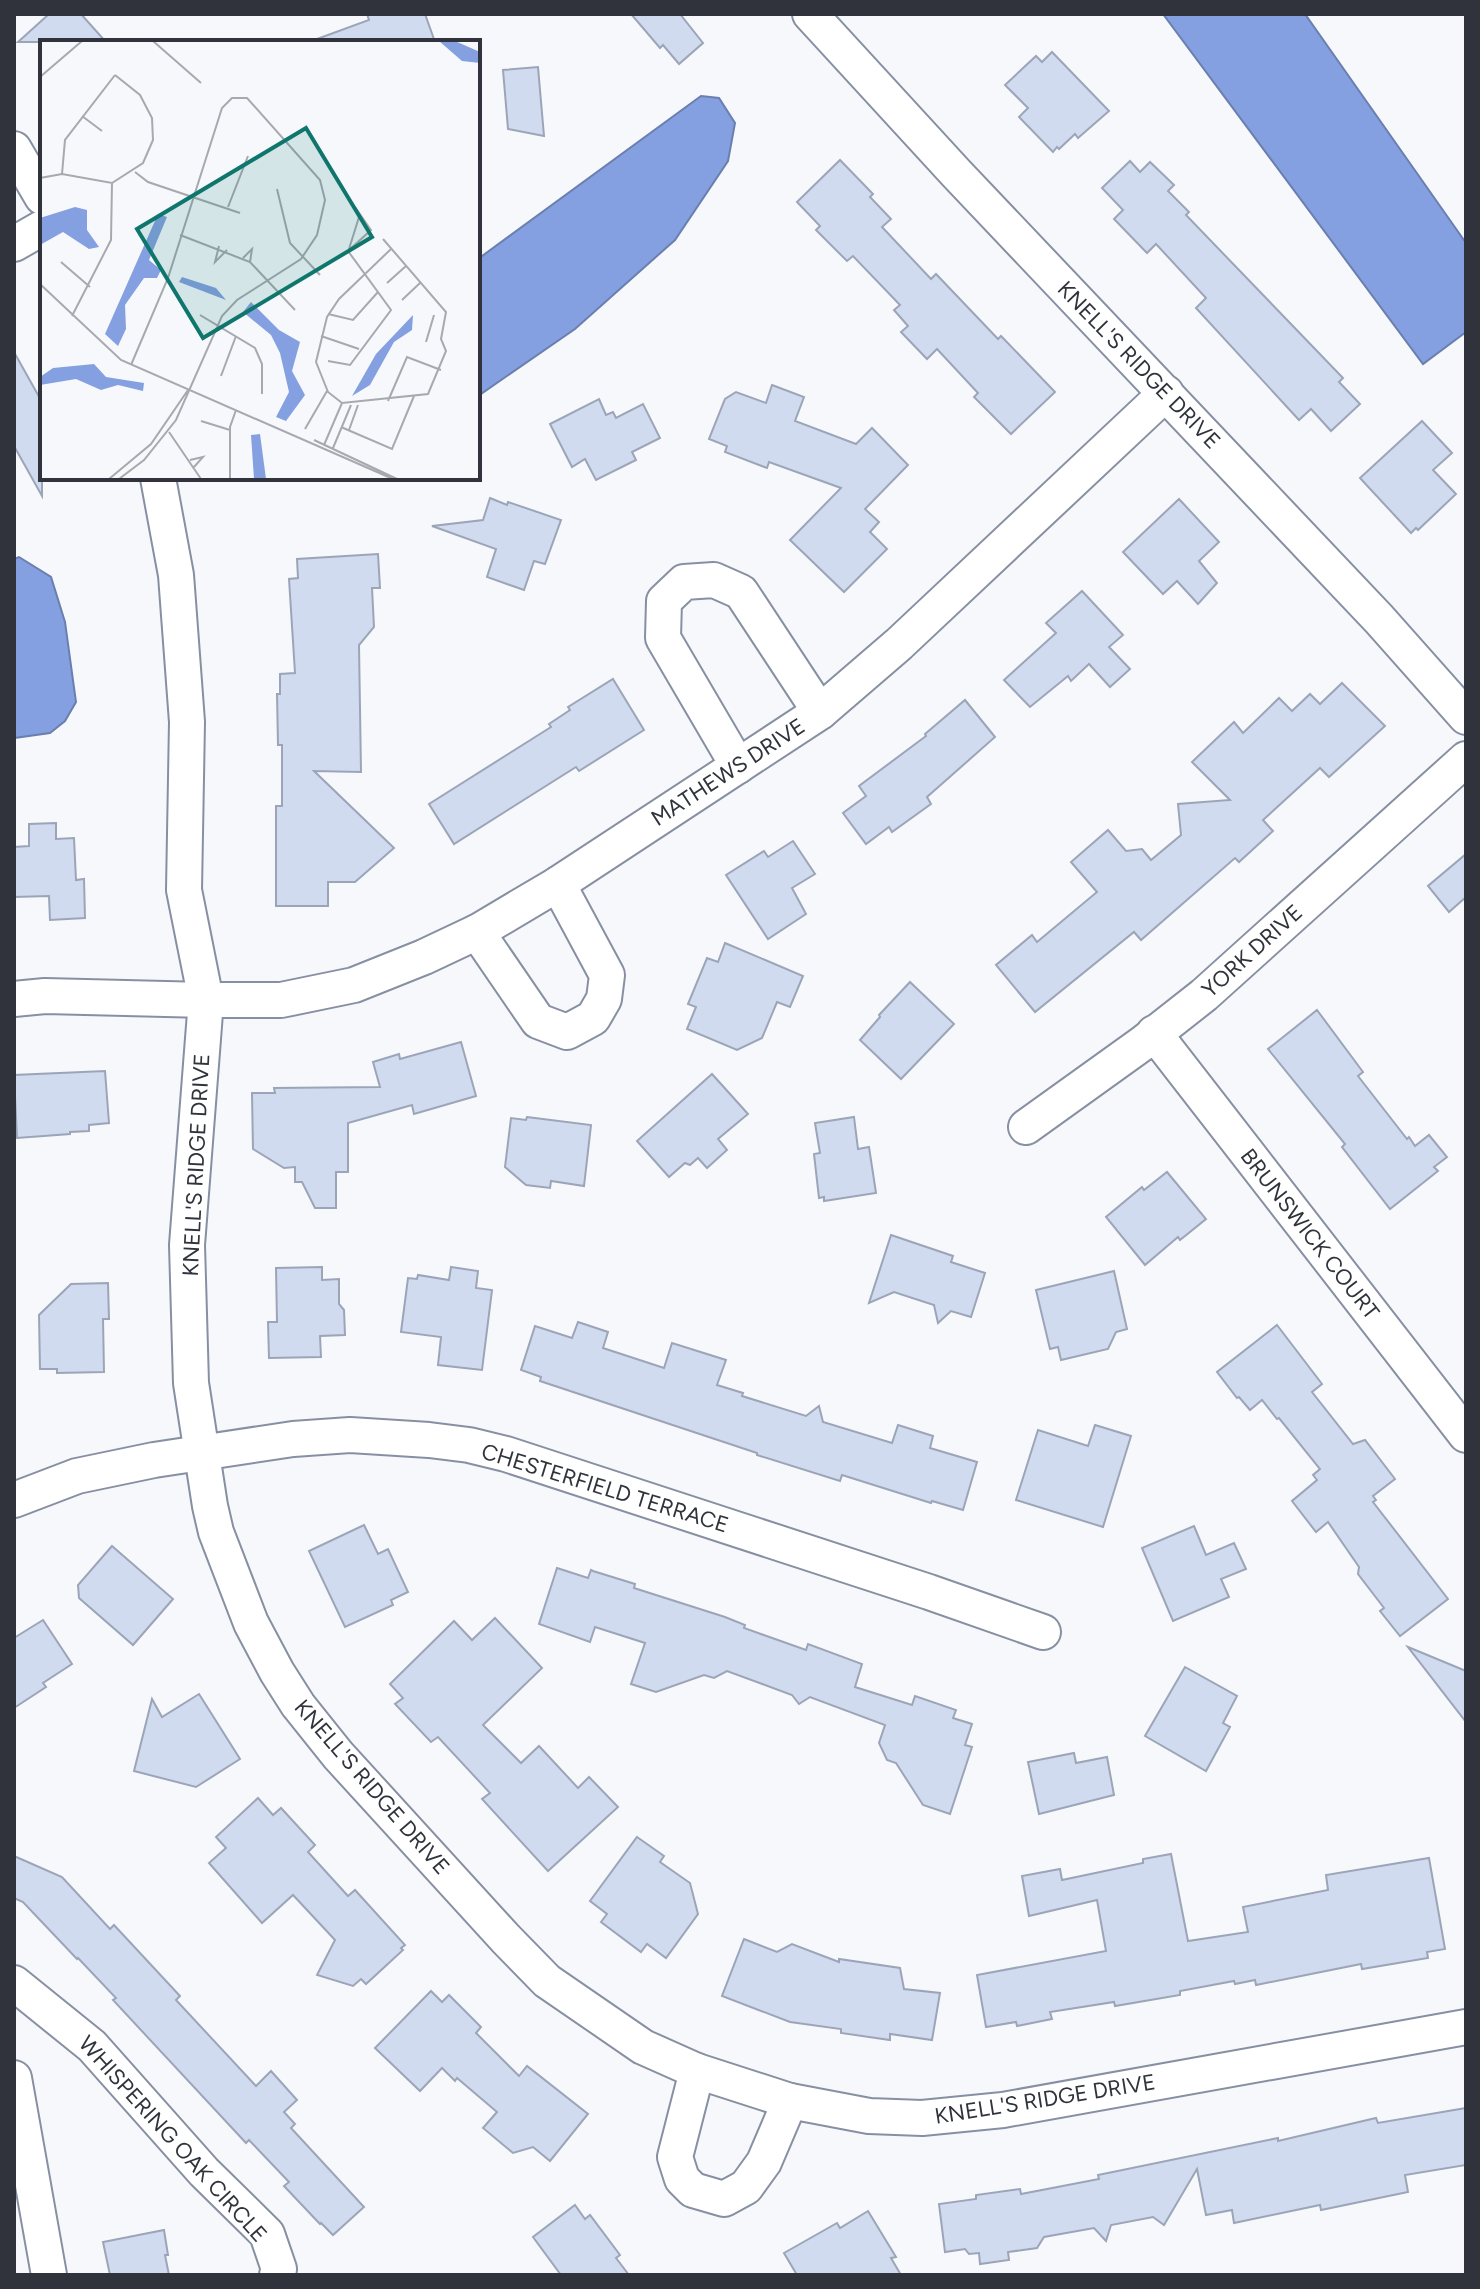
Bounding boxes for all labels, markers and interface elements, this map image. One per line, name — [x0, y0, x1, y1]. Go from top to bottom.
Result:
inset map — [40, 40, 480, 480]
street label: KNELL'S RIDGE DRIVE — [1052, 275, 1226, 455]
street label: MATHEWS DRIVE — [646, 712, 810, 832]
street label: YORK DRIVE — [1196, 899, 1308, 1003]
street label: KNELL'S RIDGE DRIVE — [177, 1053, 215, 1277]
street label: BRUNSWICK COURT — [1235, 1143, 1385, 1325]
street label: CHESTERFIELD TERRACE — [478, 1438, 732, 1538]
street label: KNELL'S RIDGE DRIVE — [289, 1694, 455, 1880]
street label: WHISPERING OAK CIRCLE — [73, 2030, 273, 2248]
street label: KNELL'S RIDGE DRIVE — [933, 2068, 1157, 2130]

